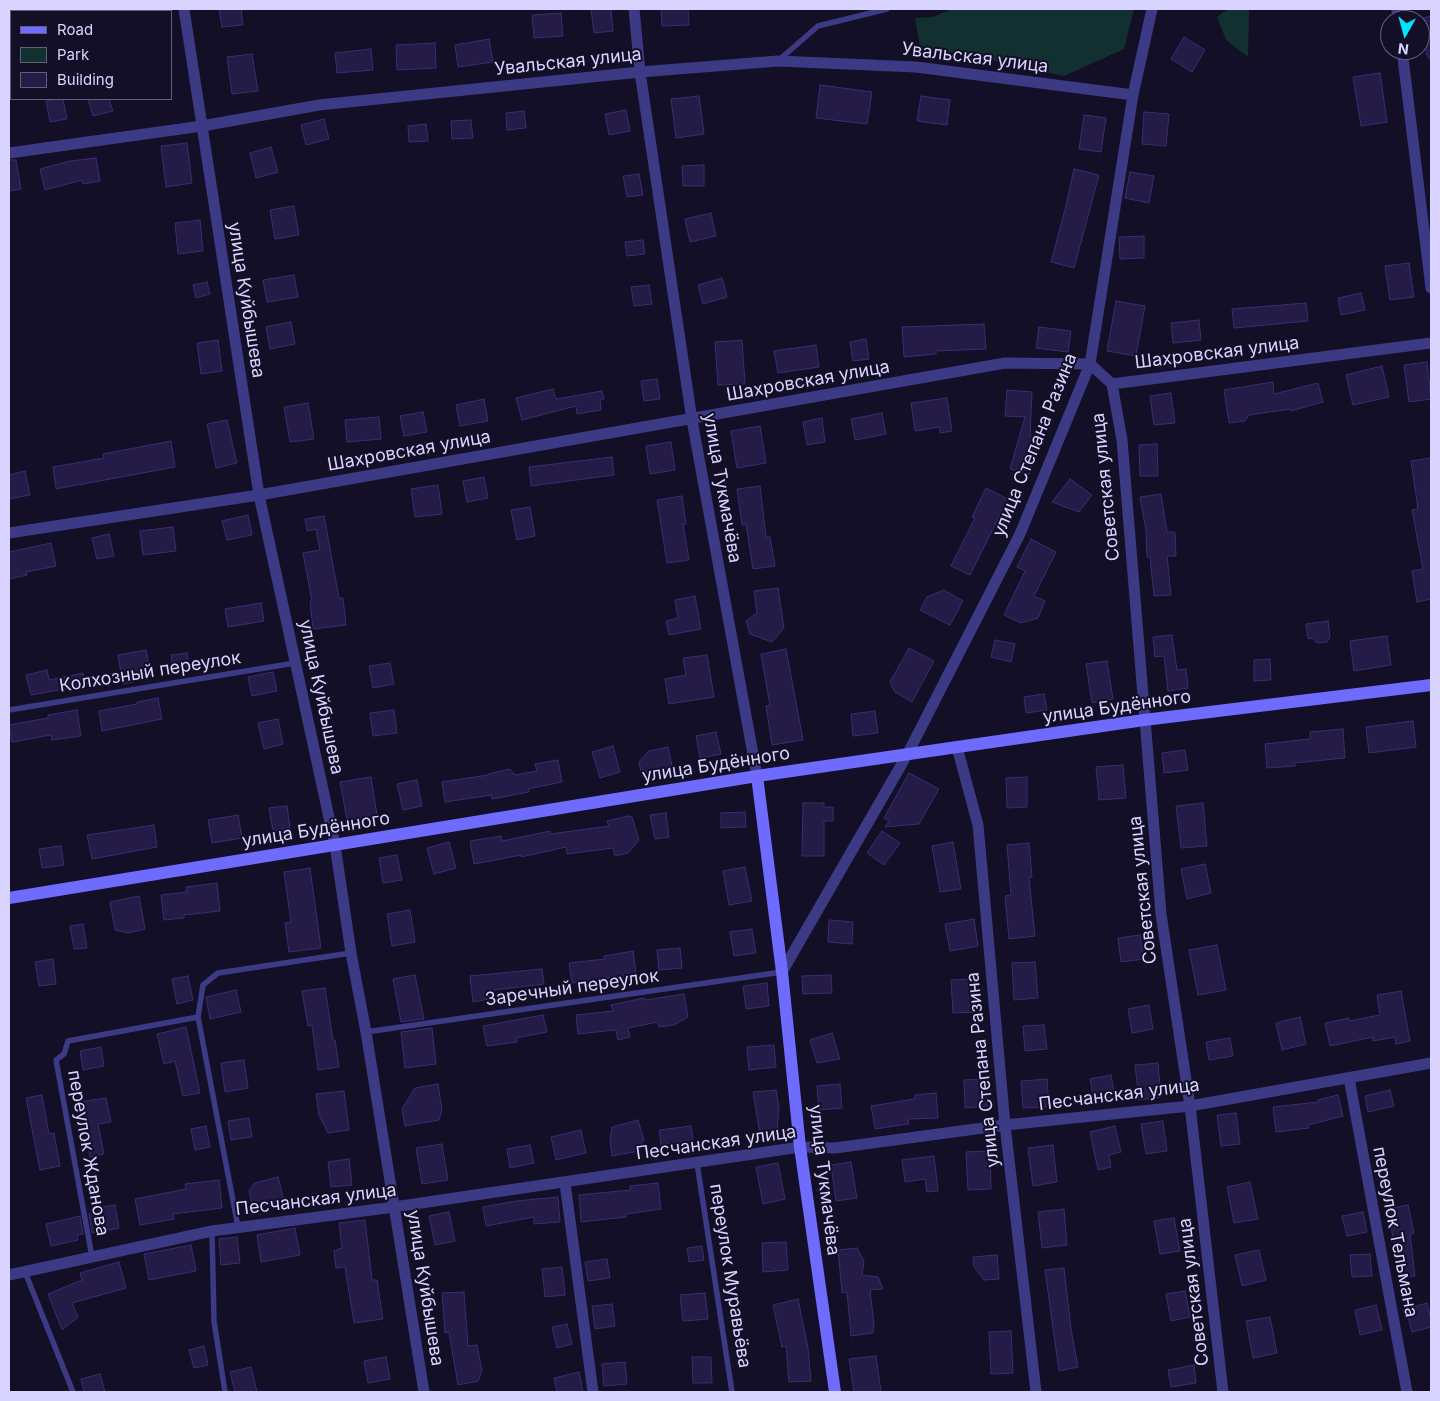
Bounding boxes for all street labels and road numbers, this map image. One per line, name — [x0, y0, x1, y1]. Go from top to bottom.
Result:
street label: Увальская улица — [900, 38, 1050, 78]
street label: Увальская улица — [493, 44, 643, 80]
street label: улица Куйбышева — [223, 220, 269, 380]
street label: Шахровская улица — [1134, 332, 1300, 374]
street label: улица Степана Разина — [988, 350, 1082, 540]
street label: Шахровская улица — [725, 356, 891, 406]
street label: улица Тукмачёва — [698, 411, 746, 565]
street label: Советская улица — [1087, 412, 1125, 562]
street label: Шахровская улица — [326, 426, 492, 476]
street label: улица Куйбышева — [294, 618, 348, 776]
street label: Колхозный переулок — [58, 647, 242, 697]
street label: улица Будённого — [1042, 686, 1192, 728]
street label: улица Будённого — [641, 743, 791, 787]
street label: улица Будённого — [241, 808, 391, 852]
street label: Советская улица — [1124, 815, 1162, 965]
street label: Заречный переулок — [484, 965, 660, 1011]
street label: улица Степана Разина — [962, 971, 1004, 1169]
street label: переулок Жданова — [63, 1068, 113, 1238]
street label: Песчанская улица — [1037, 1074, 1201, 1116]
street label: улица Тукмачёва — [804, 1103, 844, 1257]
street label: Песчанская улица — [634, 1121, 798, 1165]
street label: переулок Тельмана — [1368, 1145, 1422, 1319]
street label: Песчанская улица — [234, 1179, 398, 1221]
street label: переулок Муравьёва — [705, 1182, 755, 1370]
street label: улица Куйбышева — [402, 1208, 448, 1368]
street label: Советская улица — [1174, 1217, 1214, 1367]

